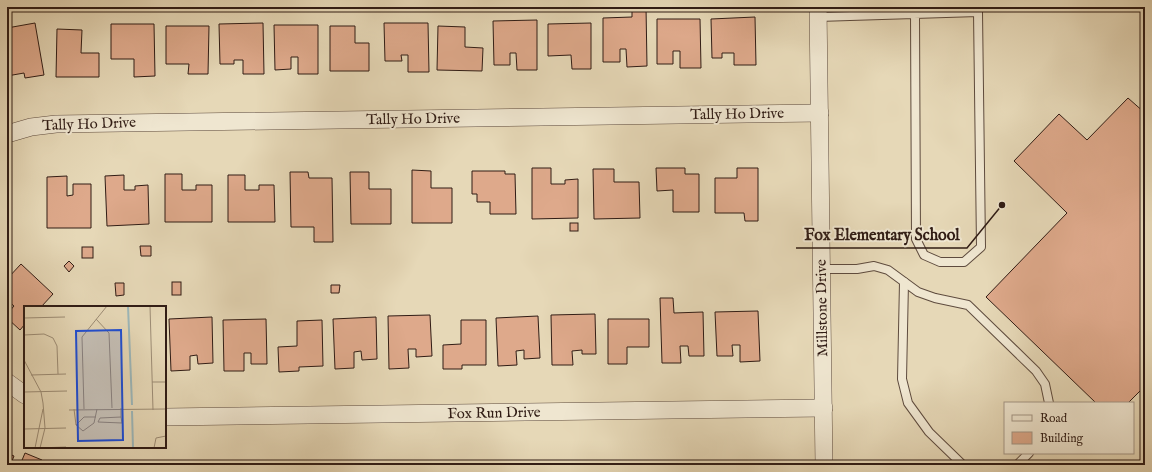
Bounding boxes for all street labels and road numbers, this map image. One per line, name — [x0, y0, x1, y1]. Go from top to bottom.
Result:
street label: Tally Ho Drive — [690, 104, 784, 124]
street label: Tally Ho Drive — [366, 109, 460, 129]
street label: Tally Ho Drive — [42, 113, 136, 135]
street label: Millstone Drive — [812, 259, 832, 357]
street label: Fox Run Drive — [447, 403, 541, 423]

